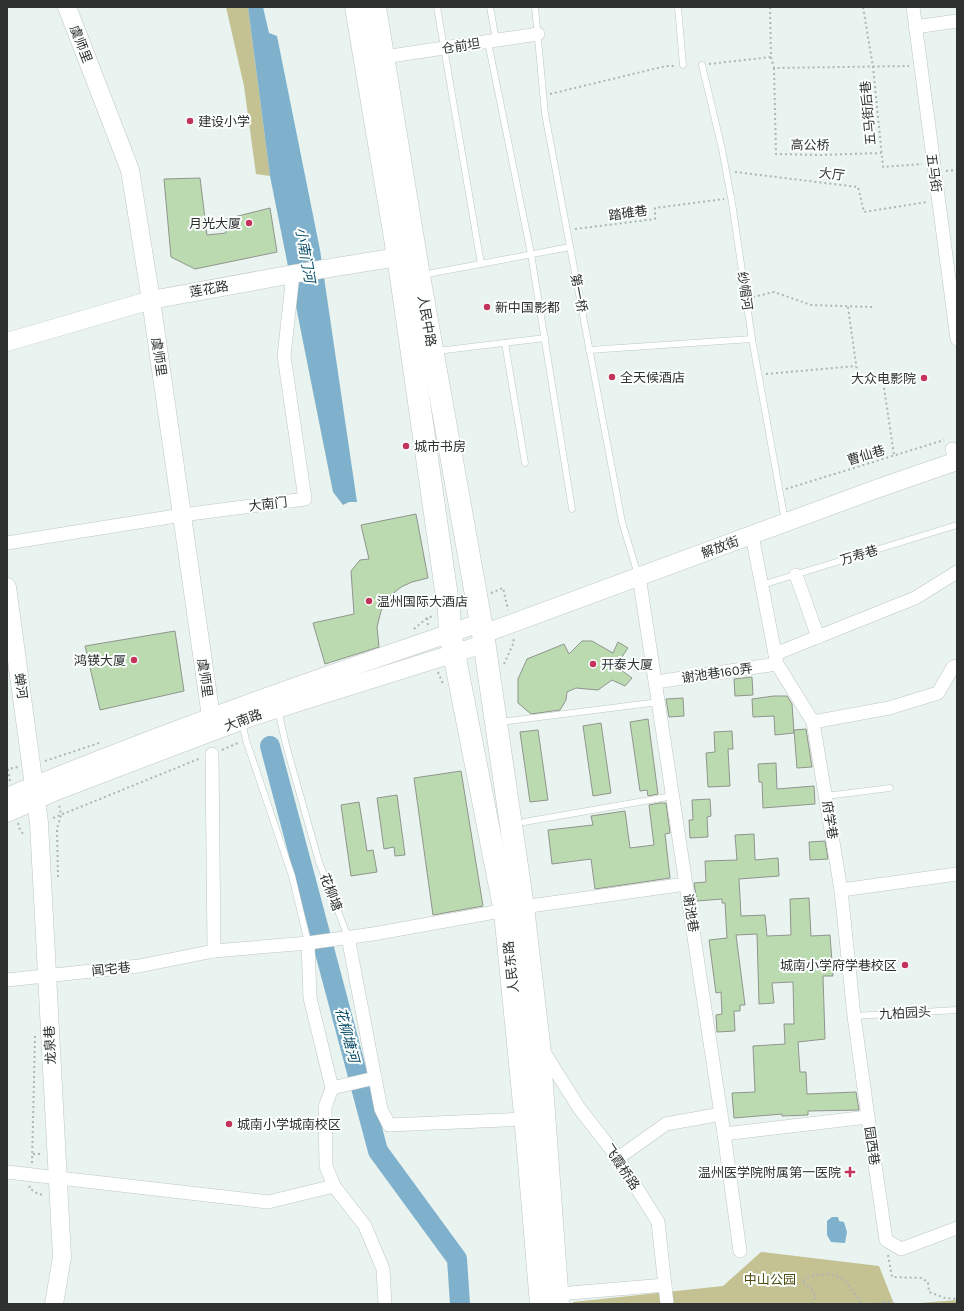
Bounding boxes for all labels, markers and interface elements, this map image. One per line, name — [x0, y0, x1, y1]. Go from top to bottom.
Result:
street label: 虞师里 — [67, 23, 95, 65]
street label: 仓前坦 — [441, 36, 481, 56]
street label: 五马街后巷 — [858, 80, 878, 146]
place label: 建设小学 — [198, 114, 250, 129]
marker: 建设小学 — [185, 116, 195, 126]
street label: 高公桥 — [790, 137, 830, 153]
street label: 五马街 — [924, 153, 944, 193]
street label: 大厅 — [818, 165, 846, 183]
street label: 踏碓巷 — [608, 203, 648, 223]
place label: 月光大厦 — [189, 216, 241, 231]
marker: 月光大厦 — [244, 218, 254, 228]
water label: 小南门河 — [292, 226, 319, 287]
street label: 纱帽河 — [735, 271, 755, 311]
street label: 第一桥 — [568, 272, 590, 314]
street label: 莲花路 — [188, 278, 230, 300]
street label: 人民中路 — [415, 294, 439, 348]
place label: 新中国影都 — [495, 300, 560, 315]
marker: 新中国影都 — [482, 302, 492, 312]
street label: 虞师里 — [149, 337, 169, 377]
place label: 全天候酒店 — [620, 370, 685, 385]
place label: 大众电影院 — [851, 371, 916, 386]
marker: 全天候酒店 — [607, 372, 617, 382]
marker: 大众电影院 — [919, 373, 929, 383]
place label: 城市书房 — [414, 439, 466, 454]
marker: 城市书房 — [401, 441, 411, 451]
street label: 曹仙巷 — [845, 442, 887, 468]
street label: 大南门 — [248, 494, 288, 514]
street label: 解放街 — [699, 533, 741, 561]
street label: 万寿巷 — [838, 542, 880, 568]
place label: 温州国际大酒店 — [377, 594, 468, 609]
marker: 温州国际大酒店 — [364, 596, 374, 606]
place label: 鸿锳大厦 — [74, 653, 126, 668]
marker: 鸿锳大厦 — [129, 655, 139, 665]
place label: 开泰大厦 — [601, 657, 653, 672]
street label: 虞师里 — [195, 658, 215, 698]
marker: 开泰大厦 — [588, 659, 598, 669]
street label: 谢池巷160弄 — [681, 661, 753, 685]
street label: 蝉河 — [12, 672, 30, 700]
street label: 大南路 — [222, 706, 264, 734]
street label: 府学巷 — [820, 800, 840, 840]
street label: 花柳塘 — [317, 871, 345, 913]
street label: 谢池巷 — [681, 893, 701, 933]
street label: 人民东路 — [501, 940, 521, 994]
place label: 城南小学府学巷校区 — [780, 958, 897, 973]
street label: 闻宅巷 — [91, 960, 131, 978]
marker: 城南小学府学巷校区 — [900, 960, 910, 970]
street label: 九柏园头 — [879, 1004, 931, 1022]
water label: 花柳塘河 — [332, 1006, 363, 1067]
street label: 龙泉巷 — [41, 1025, 59, 1065]
place label: 城南小学城南校区 — [237, 1117, 341, 1132]
marker: 城南小学城南校区 — [224, 1119, 234, 1129]
street label: 园西巷 — [862, 1126, 882, 1166]
street label: 飞霞桥路 — [601, 1141, 643, 1193]
place label: 温州医学院附属第一医院 — [698, 1165, 841, 1180]
marker: 温州医学院附属第一医院 — [844, 1166, 856, 1178]
park label: 中山公园 — [744, 1272, 796, 1287]

